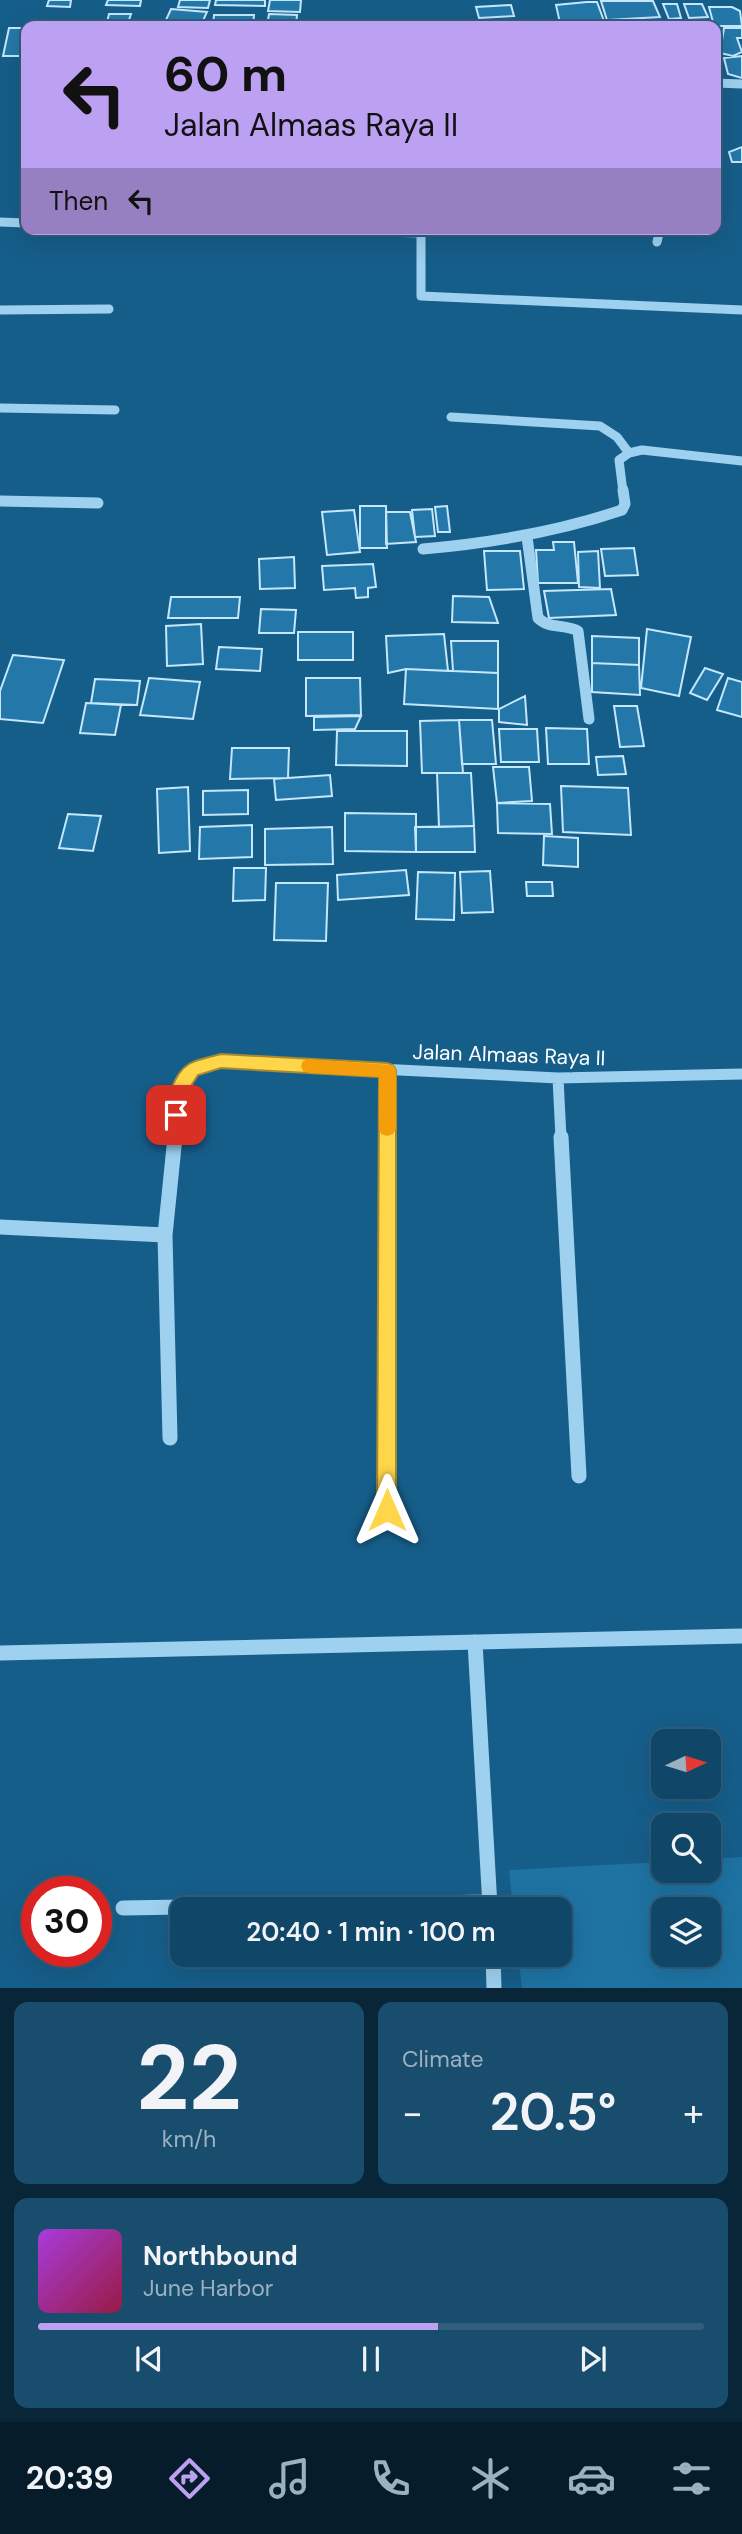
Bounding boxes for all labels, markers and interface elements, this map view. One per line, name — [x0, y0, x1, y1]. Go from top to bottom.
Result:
text: 60 m — [164, 42, 287, 106]
icon: left — [49, 49, 140, 140]
text: Jalan Almaas Raya II — [164, 104, 458, 146]
icon: left — [122, 182, 160, 220]
text: Then — [49, 184, 108, 218]
street label: Jalan Almaas Raya II — [412, 1038, 606, 1072]
pin — [146, 1085, 206, 1145]
icon: arrive — [157, 1096, 195, 1134]
position arrow — [350, 1473, 424, 1547]
north arrow — [651, 1729, 721, 1799]
map controls — [651, 1729, 721, 1967]
button: search — [651, 1813, 721, 1883]
speed limit sign: 30 — [21, 1876, 112, 1967]
button: layers — [651, 1897, 721, 1967]
text: 20:40 · 1 min · 100 m — [246, 1915, 496, 1949]
text: 22 — [136, 2019, 242, 2137]
text: Climate — [402, 2044, 484, 2074]
text: 20.5° — [490, 2078, 616, 2146]
text: − — [402, 2088, 423, 2138]
text: + — [683, 2088, 704, 2138]
text: km/h — [162, 2124, 216, 2154]
text: Northbound — [143, 2239, 298, 2273]
text: June Harbor — [143, 2273, 273, 2303]
icon: previous — [130, 2340, 168, 2378]
icon: pause — [352, 2340, 390, 2378]
icon: next — [574, 2340, 612, 2378]
icon: directions — [165, 2454, 214, 2503]
icon: music — [265, 2454, 314, 2503]
icon: phone — [366, 2454, 415, 2503]
icon: climate — [466, 2454, 515, 2503]
icon: car — [567, 2454, 616, 2503]
icon: filters — [667, 2454, 716, 2503]
text: 20:39 — [26, 2457, 114, 2499]

